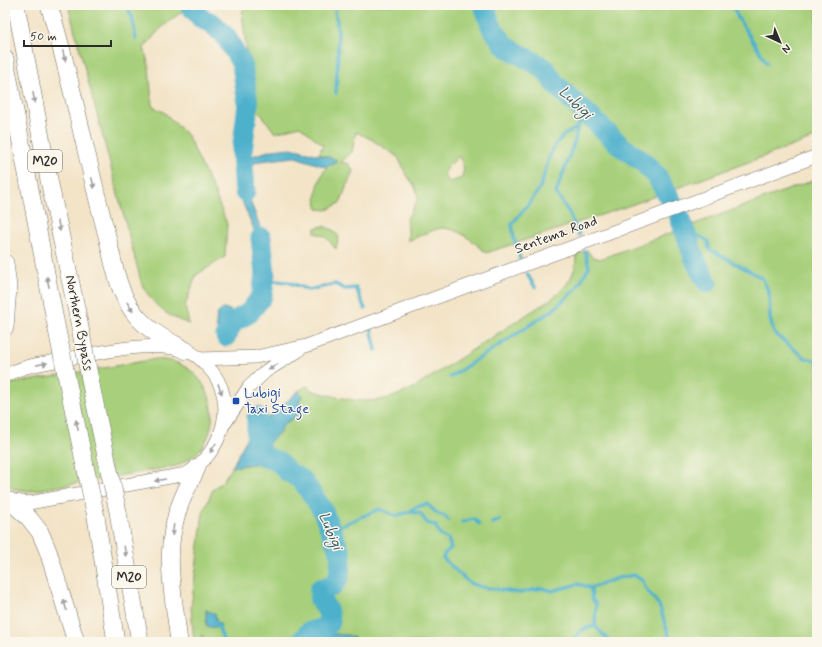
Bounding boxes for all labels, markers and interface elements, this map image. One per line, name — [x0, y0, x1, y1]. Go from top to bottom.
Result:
scale bar — [24, 22, 111, 48]
north arrow — [760, 22, 800, 62]
text: 50 m — [30, 29, 57, 45]
text: N — [779, 41, 794, 56]
one-way arrow — [62, 50, 68, 62]
water label: Lubigi — [553, 82, 597, 126]
one-way arrow — [31, 92, 37, 104]
road number: M20 — [28, 150, 62, 172]
one-way arrow — [91, 176, 97, 189]
street label: Sentema Road — [512, 212, 600, 258]
one-way arrow — [56, 220, 62, 232]
street label: Northern Bypass — [61, 273, 97, 373]
one-way arrow — [45, 276, 51, 288]
one-way arrow — [126, 302, 134, 312]
one-way arrow — [36, 360, 48, 366]
one-way arrow — [267, 363, 279, 370]
one-way arrow — [218, 383, 224, 395]
place label: Lubigi Taxi Stage — [244, 384, 309, 420]
marker: Lubigi Taxi Stage — [231, 396, 241, 406]
one-way arrow — [73, 419, 79, 431]
one-way arrow — [209, 443, 217, 453]
one-way arrow — [154, 477, 166, 483]
water label: Lubigi — [312, 509, 348, 555]
one-way arrow — [170, 524, 176, 536]
one-way arrow — [122, 545, 128, 557]
road number: M20 — [112, 566, 146, 588]
one-way arrow — [62, 598, 68, 610]

